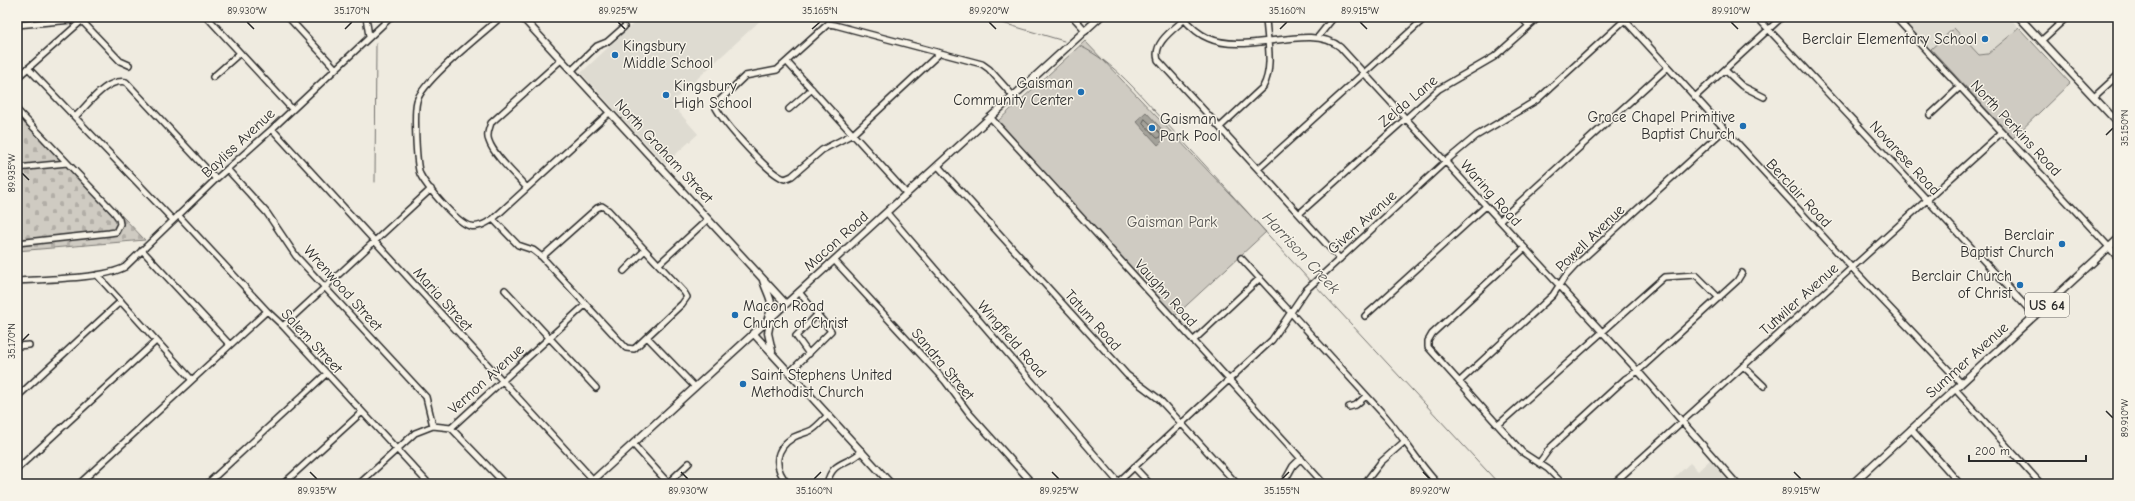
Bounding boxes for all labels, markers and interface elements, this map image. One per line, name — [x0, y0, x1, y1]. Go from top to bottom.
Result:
text: 89.930°W — [227, 5, 267, 17]
text: 35.170°N — [334, 5, 370, 17]
text: 89.925°W — [598, 5, 638, 17]
text: 35.165°N — [802, 5, 838, 17]
text: 89.920°W — [969, 5, 1009, 17]
text: 35.160°N — [1269, 5, 1305, 17]
text: 89.915°W — [1341, 5, 1379, 17]
text: 89.910°W — [1712, 5, 1751, 17]
place label: Berclair Elementary School — [1802, 30, 1977, 48]
marker: Berclair Elementary School — [1980, 34, 1990, 44]
place label: Kingsbury Middle School — [623, 37, 713, 72]
marker: Kingsbury Middle School — [610, 50, 620, 60]
street label: Zelda Lane — [1375, 71, 1441, 131]
place label: Gaisman Community Center — [953, 74, 1073, 109]
street label: North Perkins Road — [1967, 76, 2065, 180]
place label: Kingsbury High School — [674, 77, 752, 112]
marker: Gaisman Community Center — [1076, 87, 1086, 97]
marker: Kingsbury High School — [661, 90, 671, 100]
street label: North Graham Street — [611, 95, 717, 207]
street label: Bayliss Avenue — [198, 104, 279, 182]
place label: Grace Chapel Primitive Baptist Church — [1588, 108, 1735, 143]
place label: Gaisman Park Pool — [1160, 110, 1221, 145]
text: 35.150°N — [2119, 110, 2131, 146]
street label: Novarese Road — [1866, 117, 1944, 199]
marker: Grace Chapel Primitive Baptist Church — [1738, 121, 1748, 131]
marker: Gaisman Park Pool — [1147, 123, 1157, 133]
text: 89.935°W — [6, 153, 18, 192]
street label: Berclair Road — [1763, 155, 1835, 231]
street label: Waring Road — [1457, 156, 1525, 230]
street label: Given Avenue — [1324, 186, 1401, 258]
street label: Powell Avenue — [1552, 200, 1629, 275]
street label: Macon Road — [800, 207, 872, 275]
water label: Harrison Creek — [1259, 208, 1344, 298]
park label: Gaisman Park — [1127, 213, 1218, 231]
place label: Berclair Baptist Church — [1960, 226, 2054, 261]
marker: Berclair Baptist Church — [2057, 239, 2067, 249]
street label: Wrenwood Street — [300, 241, 387, 335]
street label: Vaughn Road — [1131, 256, 1201, 330]
street label: Tutwiler Avenue — [1756, 259, 1842, 339]
street label: Maria Street — [410, 263, 477, 335]
place label: Berclair Church of Christ — [1911, 267, 2013, 302]
marker: Berclair Church of Christ — [2015, 280, 2025, 290]
street label: Tatum Road — [1061, 286, 1125, 354]
road number: US 64 — [2025, 293, 2069, 317]
place label: Macon Road Church of Christ — [743, 297, 849, 332]
street label: Wingfield Road — [974, 297, 1050, 381]
street label: Salem Street — [278, 305, 347, 378]
marker: Macon Road Church of Christ — [730, 310, 740, 320]
street label: Summer Avenue — [1922, 318, 2012, 402]
text: 35.170°N — [6, 323, 18, 359]
street label: Sandra Street — [908, 324, 979, 404]
street label: Vernon Avenue — [444, 340, 528, 418]
place label: Saint Stephens United Methodist Church — [751, 366, 892, 401]
marker: Saint Stephens United Methodist Church — [738, 379, 748, 389]
text: 89.910°W — [2119, 398, 2131, 437]
scale bar — [1969, 437, 2086, 463]
text: 200 m — [1975, 444, 2010, 458]
text: 89.935°W — [298, 485, 337, 497]
text: 89.930°W — [668, 485, 708, 497]
text: 35.160°N — [796, 485, 832, 497]
text: 89.925°W — [1039, 485, 1079, 497]
text: 35.155°N — [1264, 485, 1300, 497]
text: 89.920°W — [1410, 485, 1450, 497]
text: 89.915°W — [1782, 485, 1820, 497]

